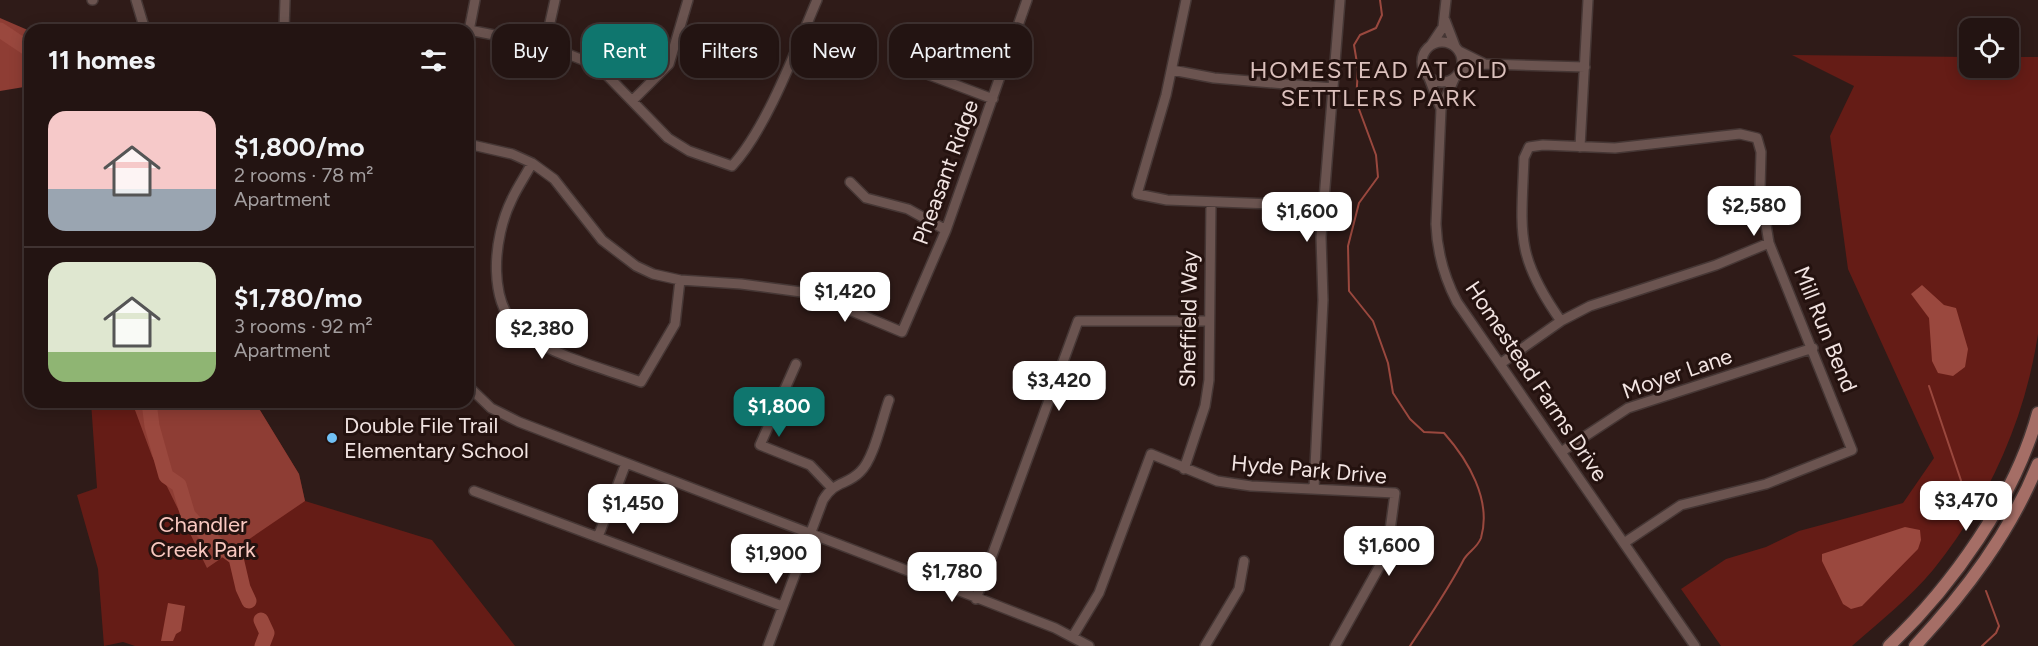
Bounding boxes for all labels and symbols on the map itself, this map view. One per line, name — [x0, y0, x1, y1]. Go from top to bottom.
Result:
district label: HOMESTEAD AT OLD SETTLERS PARK — [1250, 55, 1508, 112]
street label: Pheasant Ridge — [907, 96, 984, 248]
pin: $2,580 — [1705, 186, 1803, 237]
pin: $1,600 — [1258, 192, 1356, 243]
street label: Sheffield Way — [1174, 250, 1203, 388]
street label: Mill Run Bend — [1788, 262, 1863, 396]
pin: $1,420 — [796, 272, 894, 323]
street label: Homestead Farms Drive — [1459, 276, 1614, 487]
pin: $2,380 — [493, 309, 591, 360]
street label: Moyer Lane — [1619, 342, 1736, 405]
pin: $3,420 — [1010, 361, 1108, 412]
pin: $1,800 — [730, 387, 828, 438]
place label: Double File Trail Elementary School — [344, 412, 529, 464]
marker: Double File Trail Elementary School — [325, 431, 339, 445]
street label: Hyde Park Drive — [1230, 449, 1388, 490]
pin: $3,470 — [1917, 481, 2015, 532]
pin: $1,450 — [584, 484, 682, 535]
park label: Chandler Creek Park — [150, 511, 256, 563]
pin: $1,600 — [1340, 526, 1438, 577]
pin: $1,900 — [727, 534, 825, 585]
pin: $1,780 — [903, 552, 1001, 603]

